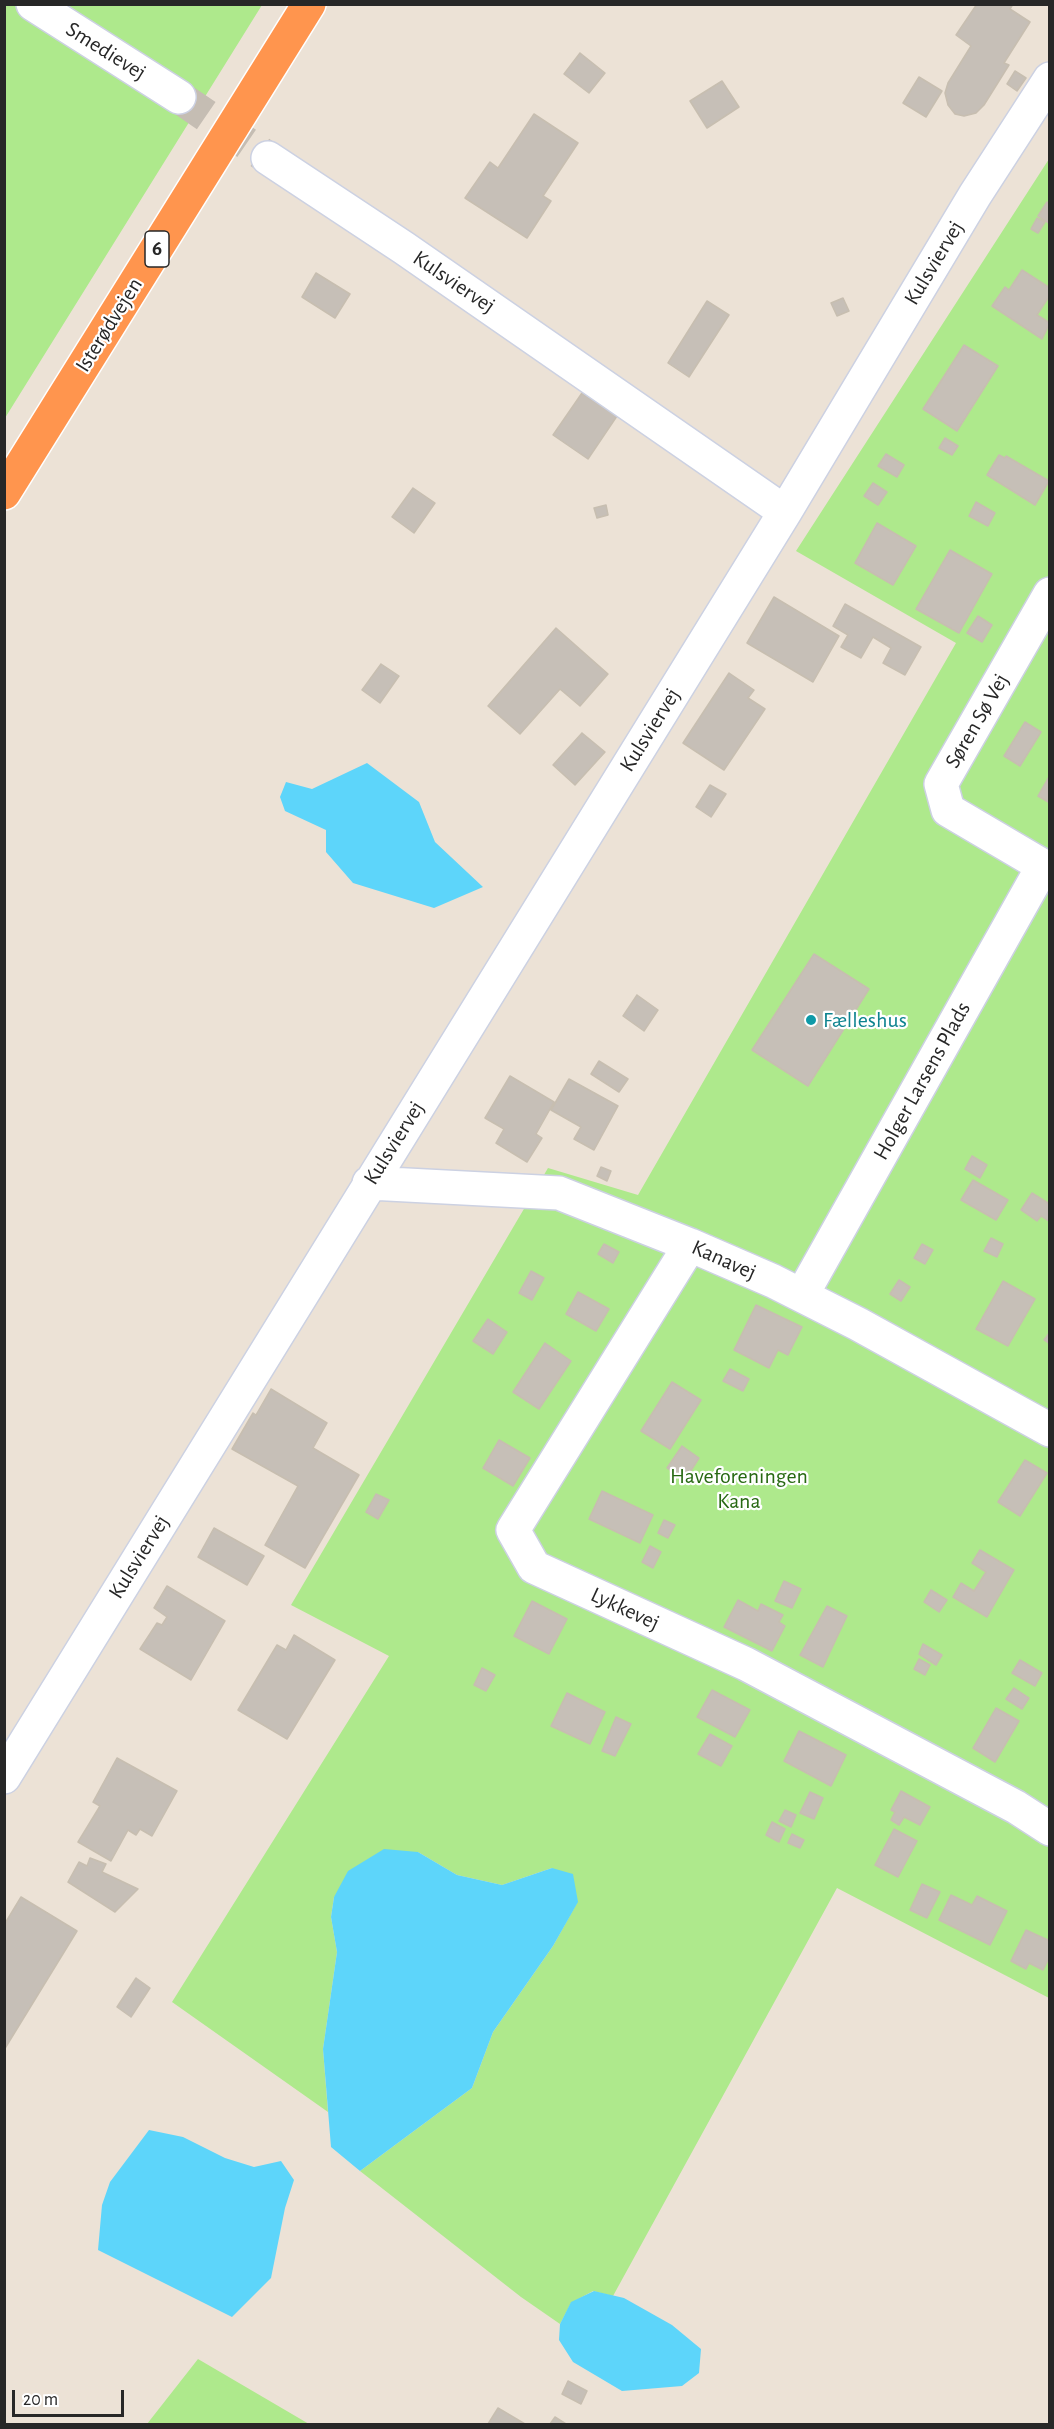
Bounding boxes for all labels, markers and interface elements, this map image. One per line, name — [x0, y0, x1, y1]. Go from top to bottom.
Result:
street label: Smedievej — [61, 16, 151, 86]
street label: Kulsviervej — [899, 216, 969, 310]
road number: 6 — [145, 231, 169, 267]
street label: Kulsviervej — [408, 245, 500, 319]
street label: Isterødvejen — [70, 273, 148, 377]
street label: Søren Sø Vej — [939, 669, 1015, 773]
street label: Kulsviervej — [614, 683, 686, 777]
street label: Holger Larsens Plads — [868, 997, 976, 1165]
place label: Fælleshus — [823, 1007, 907, 1033]
marker: Fælleshus — [804, 1013, 818, 1027]
street label: Kulsviervej — [358, 1096, 430, 1190]
street label: Kanavej — [688, 1234, 760, 1286]
park label: Haveforeningen Kana — [670, 1463, 808, 1514]
street label: Kulsviervej — [103, 1510, 175, 1604]
street label: Lykkevej — [586, 1582, 664, 1636]
scale bar — [15, 2378, 128, 2416]
text: 20 m — [23, 2391, 58, 2409]

